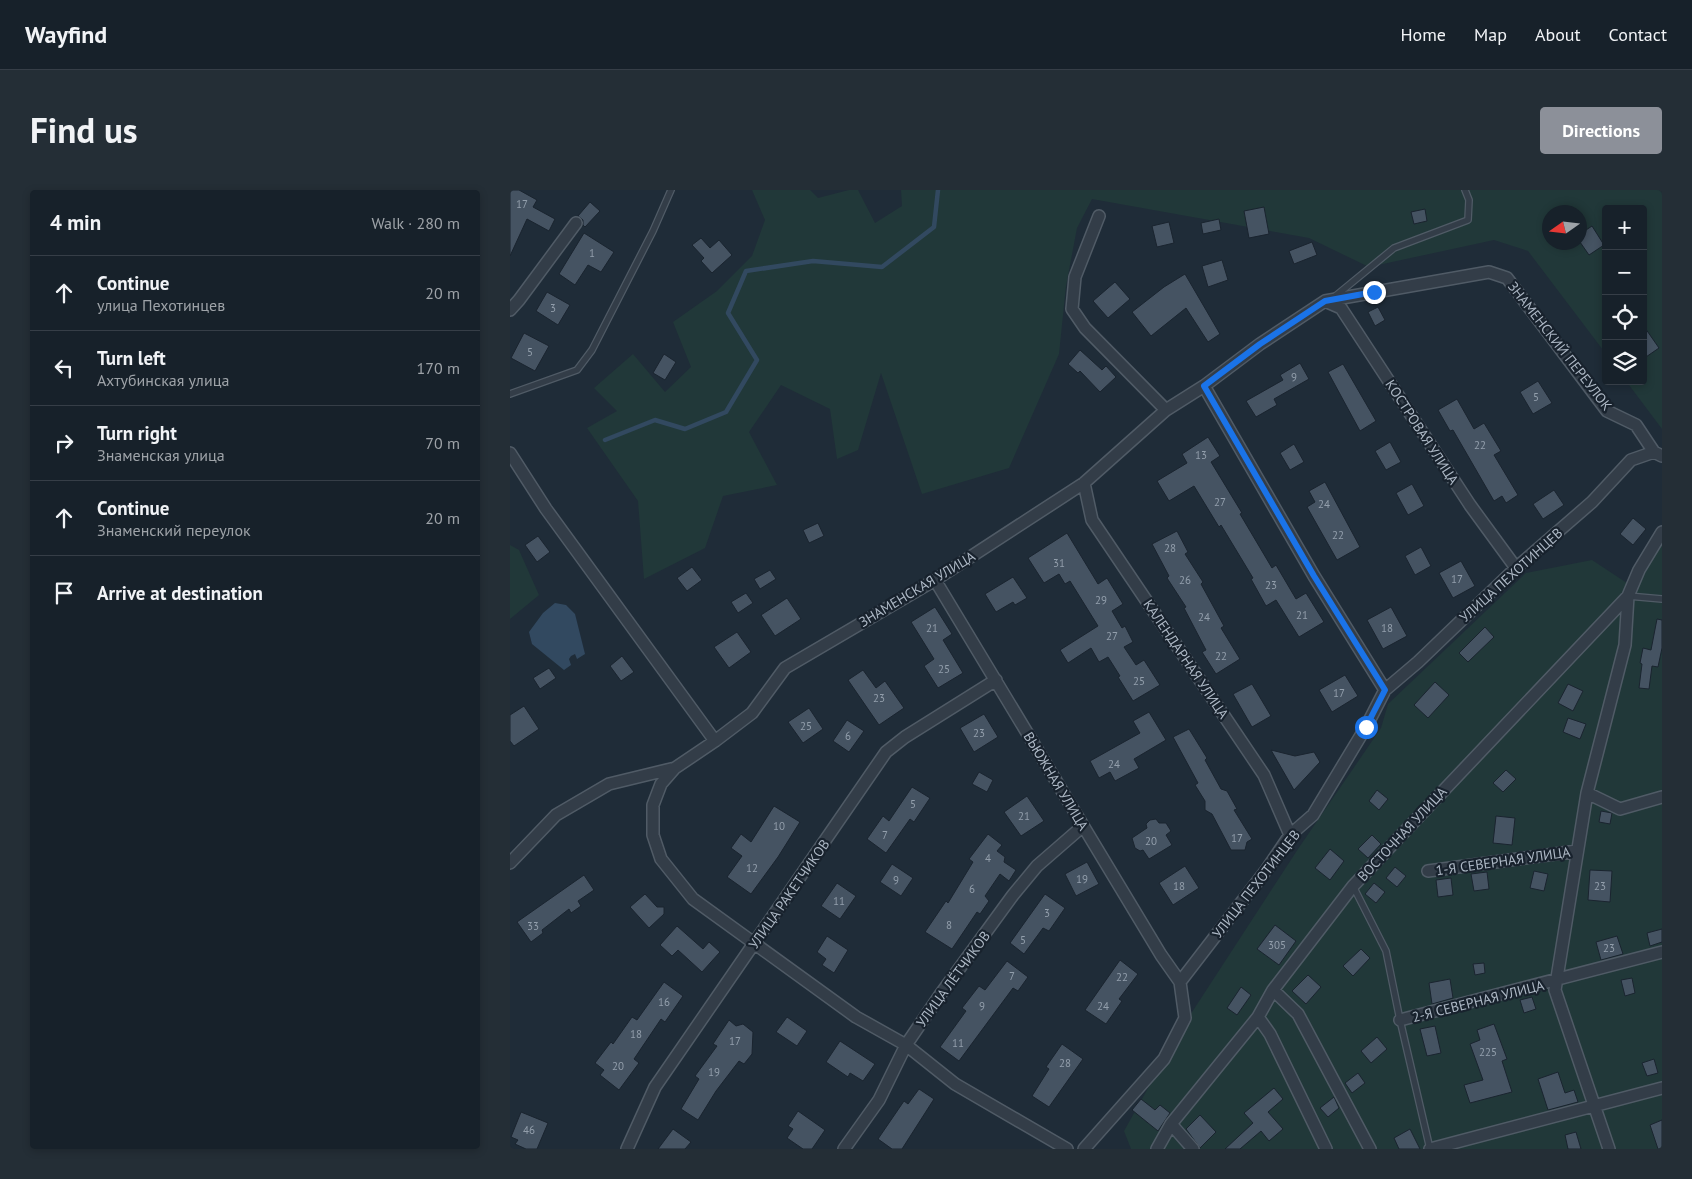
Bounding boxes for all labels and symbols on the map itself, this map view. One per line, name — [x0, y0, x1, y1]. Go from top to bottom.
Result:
house number: 17 — [516, 197, 528, 211]
north arrow — [1542, 205, 1587, 250]
house number: 1 — [589, 246, 595, 260]
street label: ЗНАМЕНСКИЙ ПЕРЕУЛОК — [1504, 278, 1616, 414]
route end — [1363, 281, 1386, 304]
house number: 3 — [550, 301, 556, 315]
house number: 5 — [527, 345, 533, 359]
house number: 9 — [1291, 370, 1297, 384]
street label: КОСТРОВАЯ УЛИЦА — [1381, 376, 1463, 489]
house number: 5 — [1533, 390, 1539, 404]
house number: 22 — [1474, 438, 1486, 452]
house number: 13 — [1195, 448, 1207, 462]
house number: 27 — [1214, 495, 1226, 509]
house number: 24 — [1318, 497, 1330, 511]
street label: УЛИЦА ПЕХОТИНЦЕВ — [1456, 524, 1566, 626]
house number: 22 — [1332, 528, 1344, 542]
house number: 28 — [1164, 541, 1176, 555]
street label: ЗНАМЕНСКАЯ УЛИЦА — [856, 547, 979, 631]
house number: 31 — [1053, 556, 1065, 570]
house number: 17 — [1451, 572, 1463, 586]
house number: 26 — [1179, 573, 1191, 587]
house number: 23 — [1265, 578, 1277, 592]
house number: 29 — [1095, 593, 1107, 607]
street label: КАЛЕНДАРНАЯ УЛИЦА — [1139, 596, 1233, 723]
house number: 21 — [1296, 608, 1308, 622]
house number: 24 — [1198, 610, 1210, 624]
house number: 21 — [926, 621, 938, 635]
house number: 18 — [1381, 621, 1393, 635]
house number: 27 — [1106, 629, 1118, 643]
house number: 22 — [1215, 649, 1227, 663]
house number: 25 — [938, 662, 950, 676]
house number: 25 — [1133, 674, 1145, 688]
house number: 17 — [1333, 686, 1345, 700]
house number: 23 — [873, 691, 885, 705]
route start — [1355, 716, 1378, 739]
house number: 25 — [800, 719, 812, 733]
house number: 23 — [973, 726, 985, 740]
street label: ВЬЮЖНАЯ УЛИЦА — [1020, 728, 1093, 834]
house number: 6 — [845, 729, 851, 743]
house number: 24 — [1108, 757, 1120, 771]
street label: ВОСТОЧНАЯ УЛИЦА — [1354, 782, 1451, 885]
house number: 5 — [910, 797, 916, 811]
house number: 21 — [1018, 809, 1030, 823]
house number: 10 — [773, 819, 785, 833]
street label: УЛИЦА ПЕХОТИНЦЕВ — [1208, 826, 1304, 942]
house number: 7 — [882, 828, 888, 842]
house number: 17 — [1231, 831, 1243, 845]
house number: 20 — [1145, 834, 1157, 848]
street label: УЛИЦА РАКЕТЧИКОВ — [744, 836, 834, 952]
street label: 1-Я СЕВЕРНАЯ УЛИЦА — [1435, 843, 1572, 879]
house number: 4 — [985, 851, 991, 865]
house number: 12 — [746, 861, 758, 875]
house number: 19 — [1076, 872, 1088, 886]
house number: 9 — [893, 873, 899, 887]
house number: 18 — [1173, 879, 1185, 893]
house number: 23 — [1594, 879, 1606, 893]
house number: 6 — [969, 882, 975, 896]
house number: 11 — [833, 894, 845, 908]
house number: 3 — [1044, 906, 1050, 920]
house number: 8 — [946, 918, 952, 932]
house number: 33 — [527, 919, 539, 933]
street label: УЛИЦА ЛЁТЧИКОВ — [912, 927, 994, 1031]
house number: 5 — [1020, 933, 1026, 947]
house number: 305 — [1268, 938, 1286, 952]
house number: 23 — [1603, 941, 1615, 955]
house number: 7 — [1009, 969, 1015, 983]
house number: 22 — [1116, 970, 1128, 984]
street label: 2-Я СЕВЕРНАЯ УЛИЦА — [1410, 976, 1547, 1026]
house number: 16 — [658, 995, 670, 1009]
house number: 9 — [979, 999, 985, 1013]
house number: 24 — [1097, 999, 1109, 1013]
house number: 18 — [630, 1027, 642, 1041]
house number: 17 — [729, 1034, 741, 1048]
house number: 11 — [952, 1036, 964, 1050]
house number: 225 — [1479, 1045, 1497, 1059]
house number: 28 — [1059, 1056, 1071, 1070]
house number: 20 — [612, 1059, 624, 1073]
house number: 19 — [708, 1065, 720, 1079]
house number: 46 — [523, 1123, 535, 1137]

